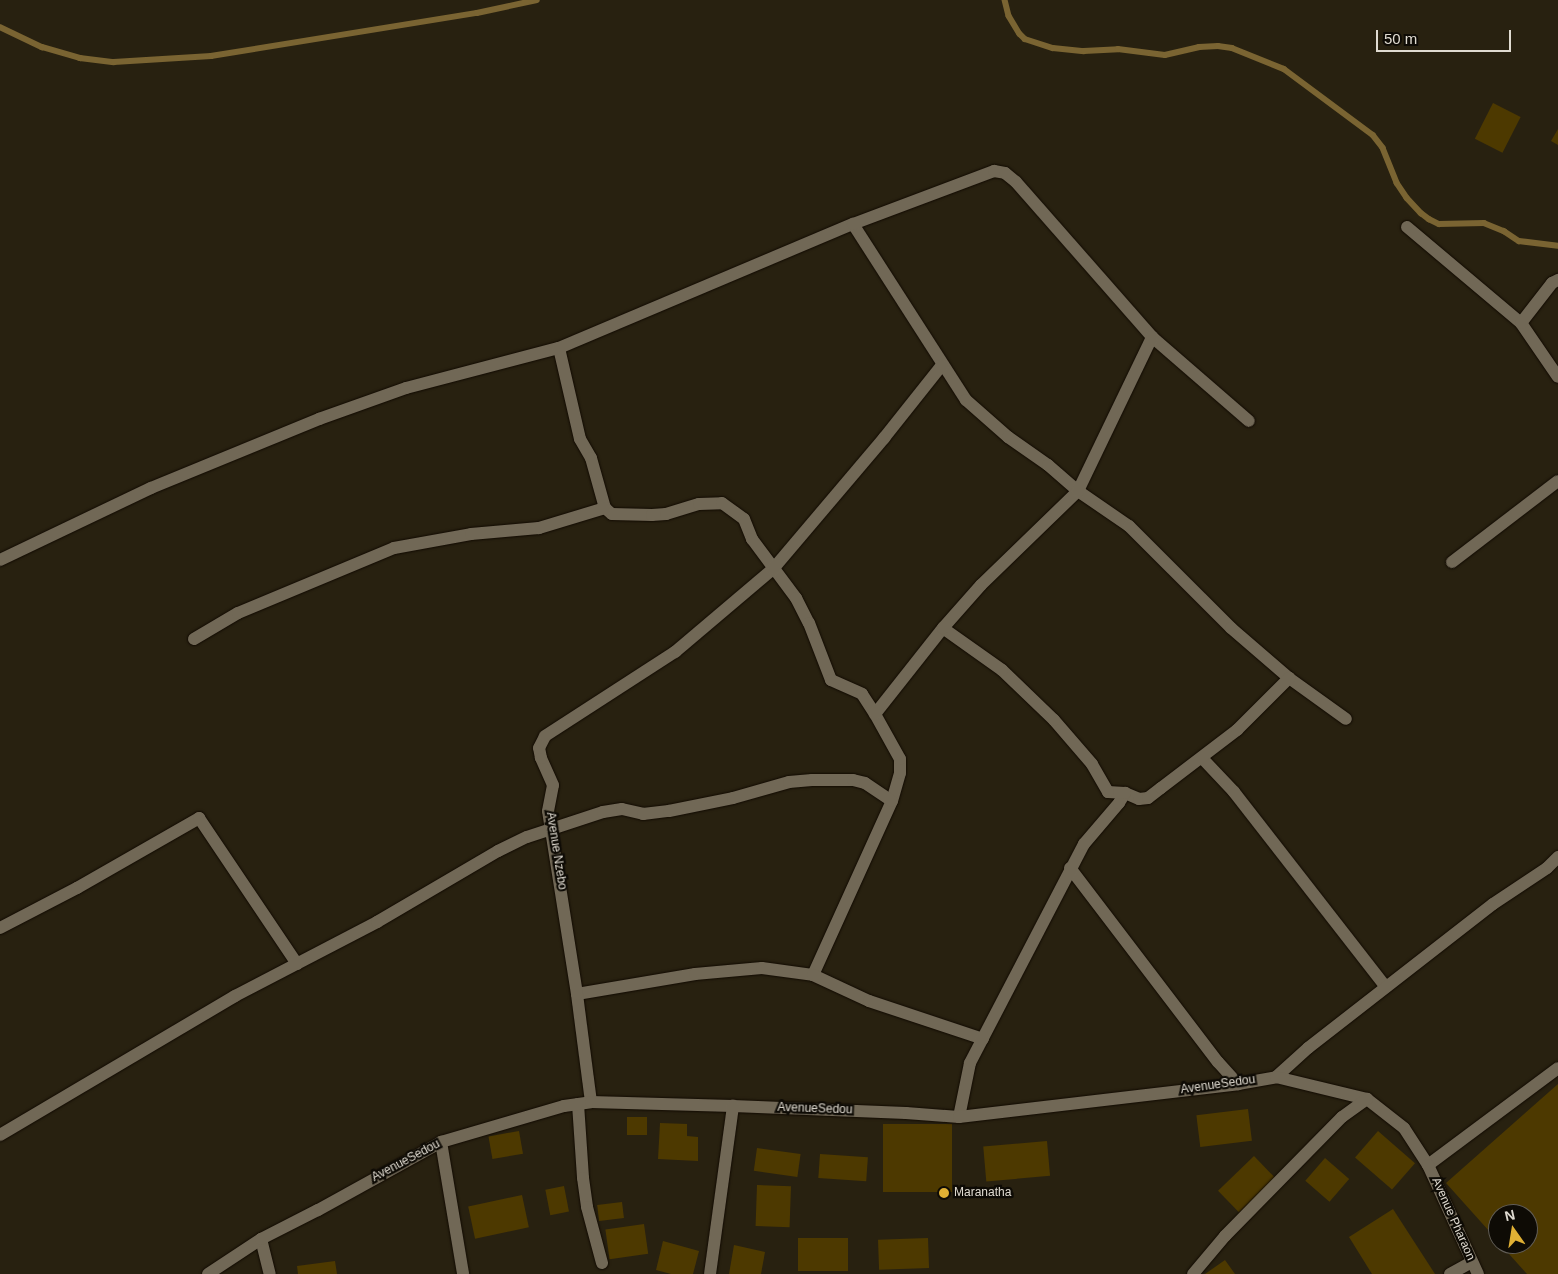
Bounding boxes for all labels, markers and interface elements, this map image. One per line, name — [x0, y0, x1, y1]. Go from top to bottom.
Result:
scale bar — [1378, 20, 1513, 52]
text: 50 m — [1384, 30, 1417, 47]
street label: Avenue Nzebo — [543, 811, 569, 891]
street label: AvenueSedou — [1180, 1073, 1256, 1097]
street label: AvenueSedou — [777, 1100, 853, 1118]
street label: AvenueSedou — [369, 1137, 443, 1185]
street label: Avenue Pharaon — [1428, 1175, 1478, 1263]
place label: Maranatha — [954, 1186, 1011, 1200]
marker: Maranatha — [938, 1187, 950, 1199]
north arrow — [1488, 1204, 1538, 1254]
text: N — [1503, 1206, 1517, 1224]

